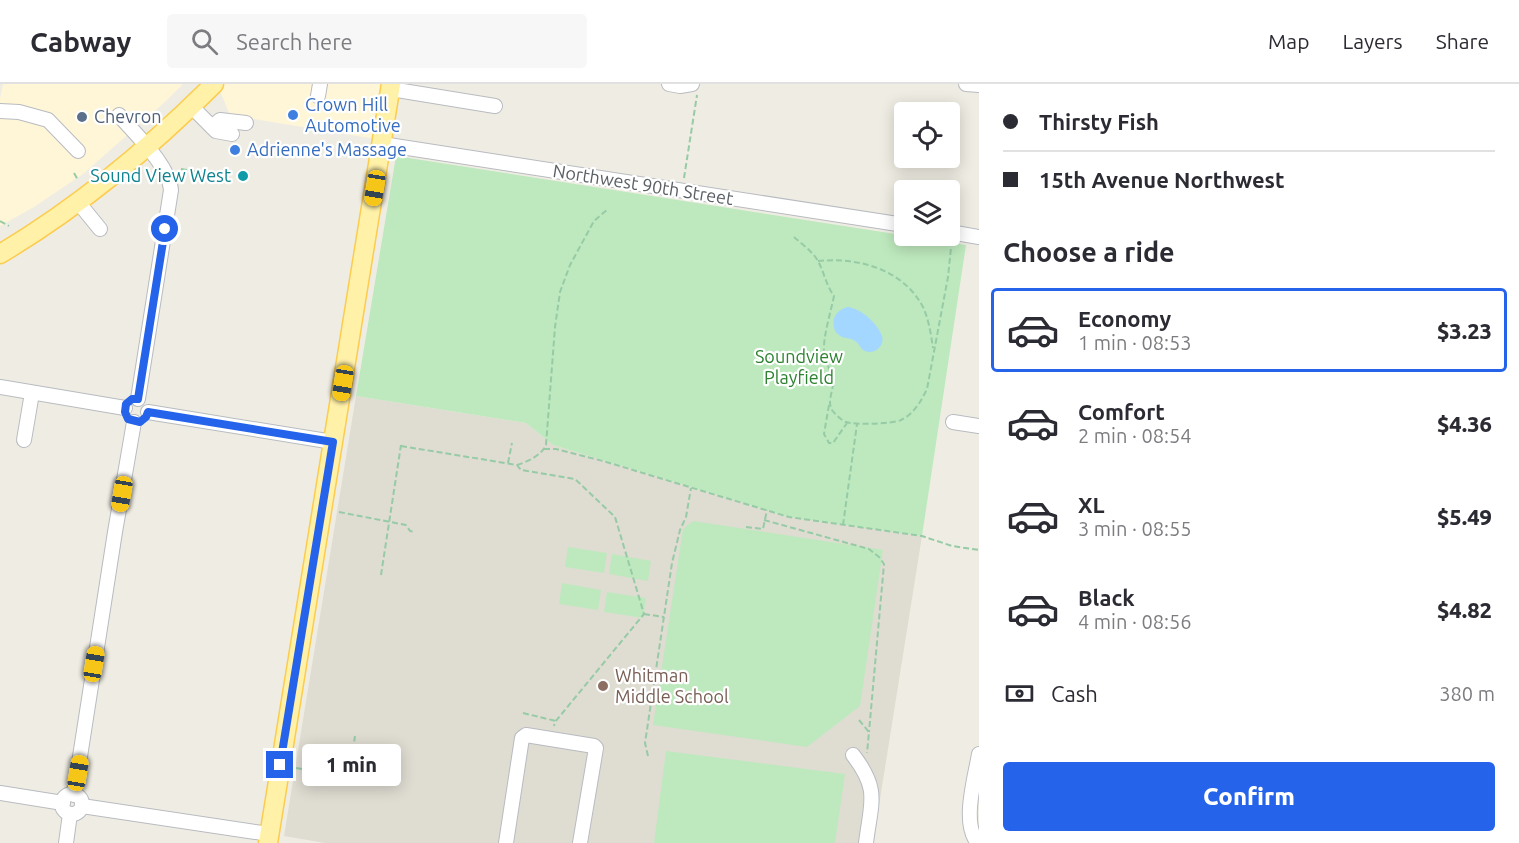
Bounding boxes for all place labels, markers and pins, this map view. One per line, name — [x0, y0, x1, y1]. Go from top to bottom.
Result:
place label: Crown Hill Automotive — [305, 94, 401, 135]
place label: Chevron — [94, 106, 162, 126]
marker: Crown Hill Automotive — [286, 108, 300, 122]
marker: Chevron — [75, 110, 89, 124]
place label: Adrienne's Massage — [247, 139, 407, 159]
marker: Adrienne's Massage — [228, 143, 242, 157]
place label: Sound View West — [90, 165, 231, 185]
marker: Sound View West — [236, 169, 250, 183]
place label: Whitman Middle School — [615, 665, 729, 706]
marker: Whitman Middle School — [596, 679, 610, 693]

